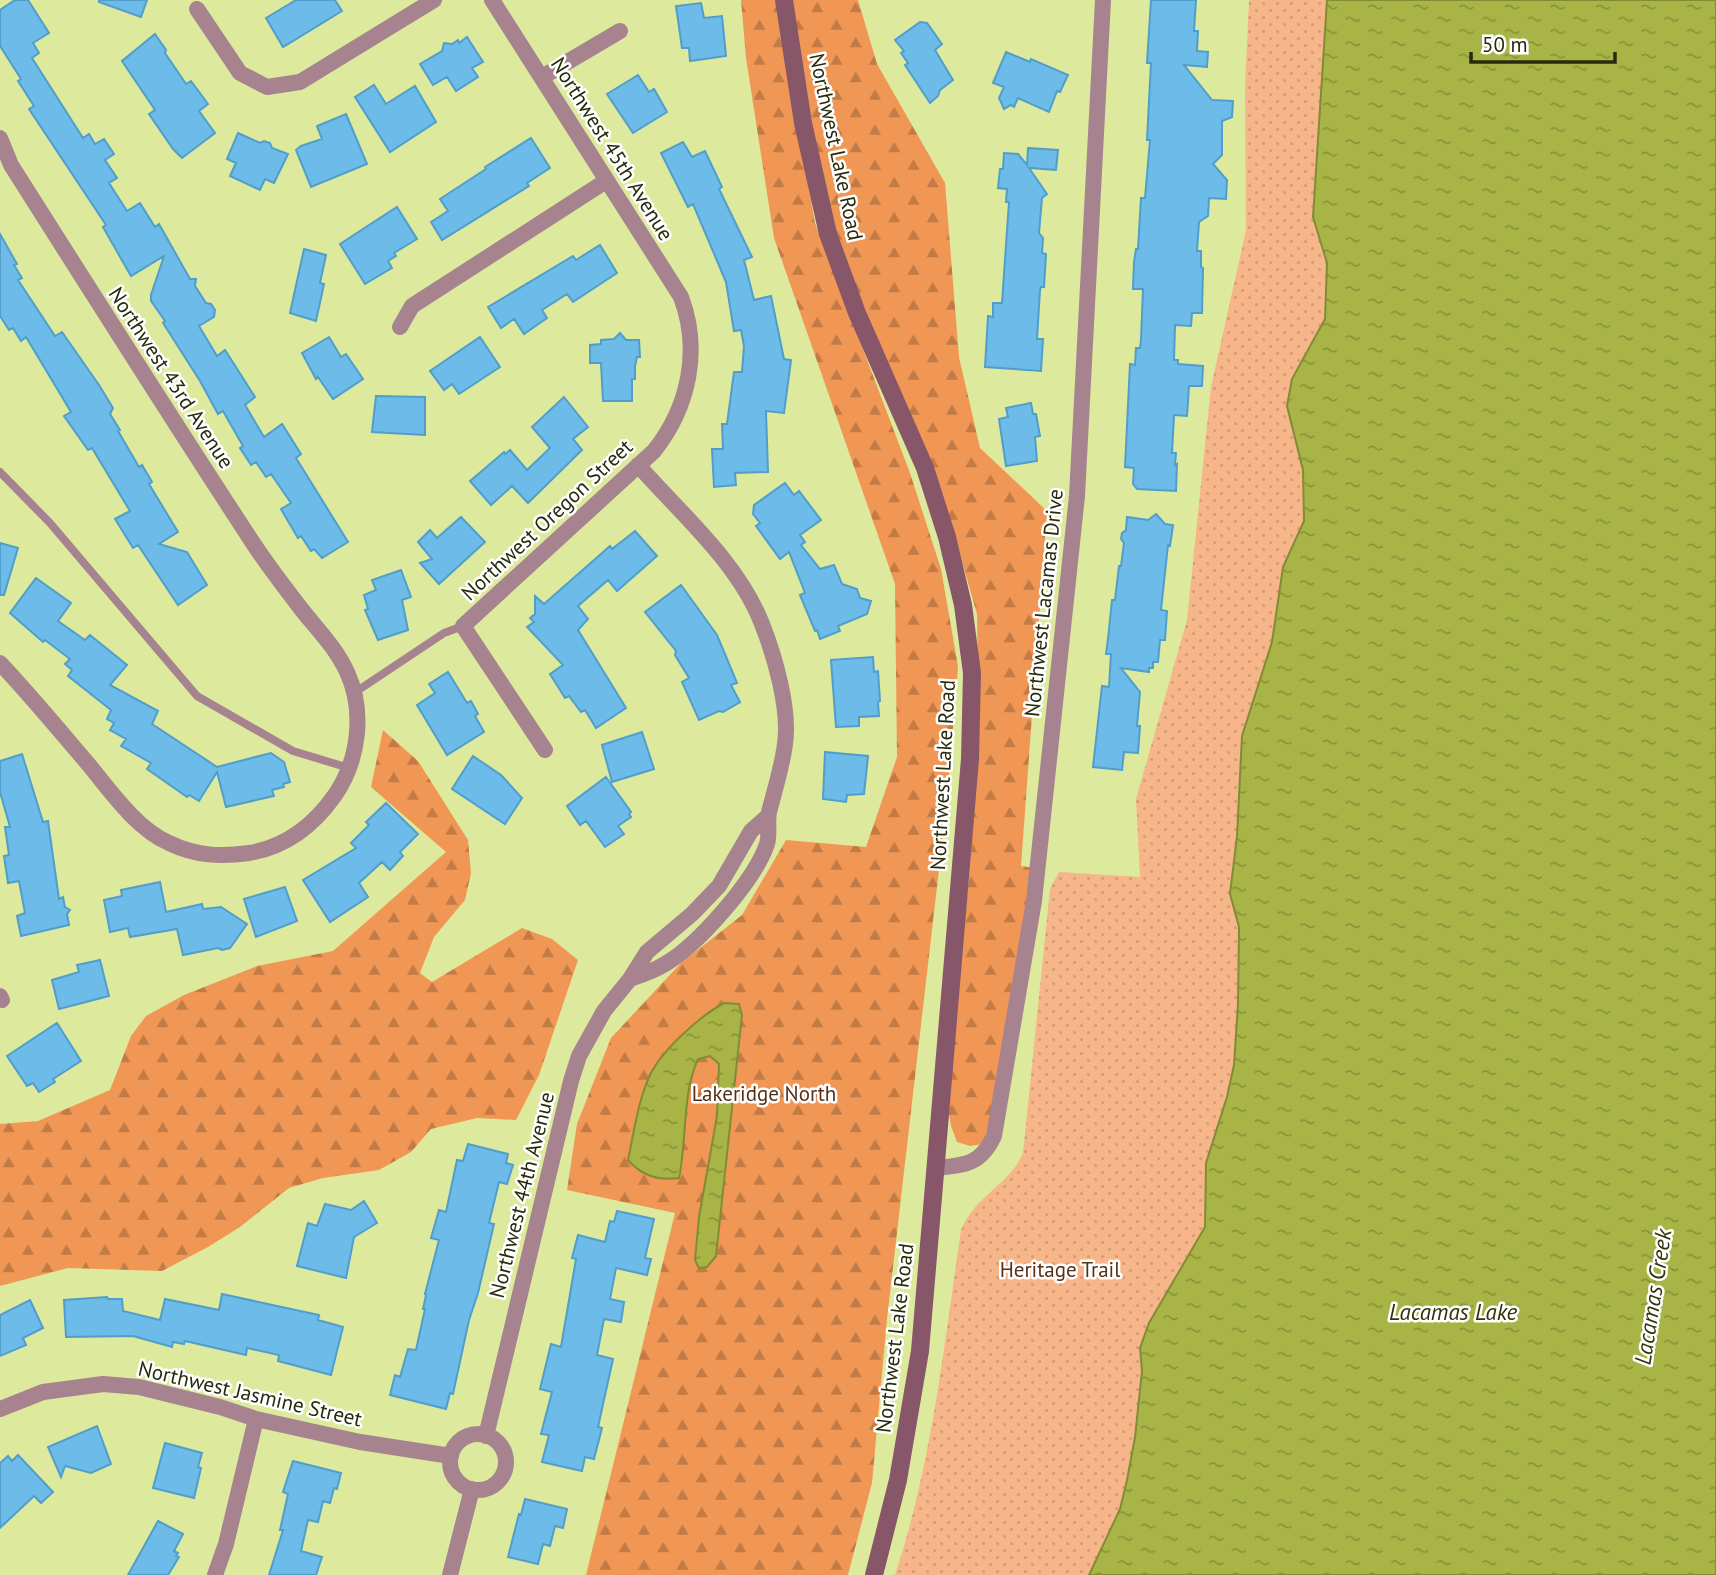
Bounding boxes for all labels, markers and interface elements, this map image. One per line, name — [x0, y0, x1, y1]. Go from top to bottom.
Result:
scale bar — [1471, 21, 1614, 65]
text: 50 m — [1482, 31, 1528, 58]
street label: Northwest Lake Road — [803, 51, 870, 243]
street label: Northwest 45th Avenue — [545, 52, 680, 245]
street label: Northwest 43rd Avenue — [103, 282, 240, 474]
street label: Northwest Oregon Street — [455, 433, 638, 606]
street label: Northwest Lacamas Drive — [1018, 488, 1069, 718]
street label: Northwest Lake Road — [924, 679, 961, 871]
park label: Lakeridge North — [692, 1080, 836, 1107]
street label: Northwest 44th Avenue — [483, 1089, 560, 1301]
water label: Lacamas Creek — [1627, 1225, 1678, 1367]
street label: Northwest Lake Road — [869, 1242, 920, 1434]
park label: Heritage Trail — [1000, 1256, 1120, 1283]
water label: Lacamas Lake — [1389, 1297, 1517, 1326]
street label: Northwest Jasmine Street — [136, 1355, 365, 1432]

